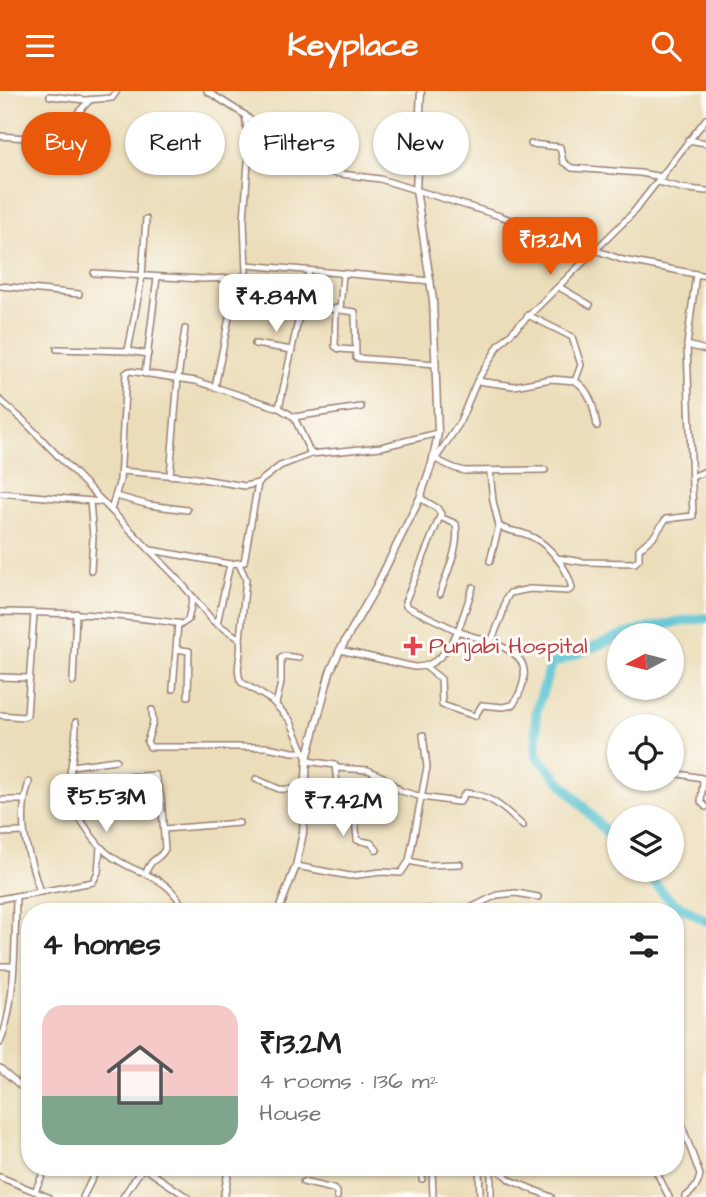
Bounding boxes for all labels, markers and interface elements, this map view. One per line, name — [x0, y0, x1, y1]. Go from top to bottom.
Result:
text: Keyplace — [288, 23, 418, 68]
icon: menu — [21, 27, 59, 65]
icon: search — [647, 27, 685, 65]
chip: Buy — [21, 112, 111, 175]
chip: Rent — [125, 112, 225, 175]
chip: Filters — [239, 112, 359, 175]
chip: New — [373, 112, 469, 175]
pin: ₹13.2M — [493, 218, 607, 277]
text: ₹13.2M — [518, 224, 582, 256]
pin: ₹4.84M — [219, 275, 333, 334]
text: ₹4.84M — [235, 281, 317, 313]
north arrow — [607, 623, 684, 700]
map controls — [607, 623, 684, 882]
place label: Punjabi Hospital — [429, 630, 588, 662]
marker: Punjabi Hospital — [403, 636, 423, 656]
button: locate — [607, 714, 684, 791]
pin: ₹5.53M — [49, 775, 163, 834]
pin: ₹7.42M — [286, 779, 400, 838]
text: ₹5.53M — [66, 781, 146, 813]
text: ₹7.42M — [304, 785, 382, 817]
button: layers — [607, 805, 684, 882]
text: 4 homes — [42, 924, 161, 966]
icon: filters — [625, 926, 663, 964]
text: ₹13.2M — [259, 1023, 341, 1065]
icon: home — [98, 1033, 182, 1117]
text: 4 rooms · 136 m² — [259, 1065, 438, 1097]
text: House — [259, 1097, 322, 1129]

